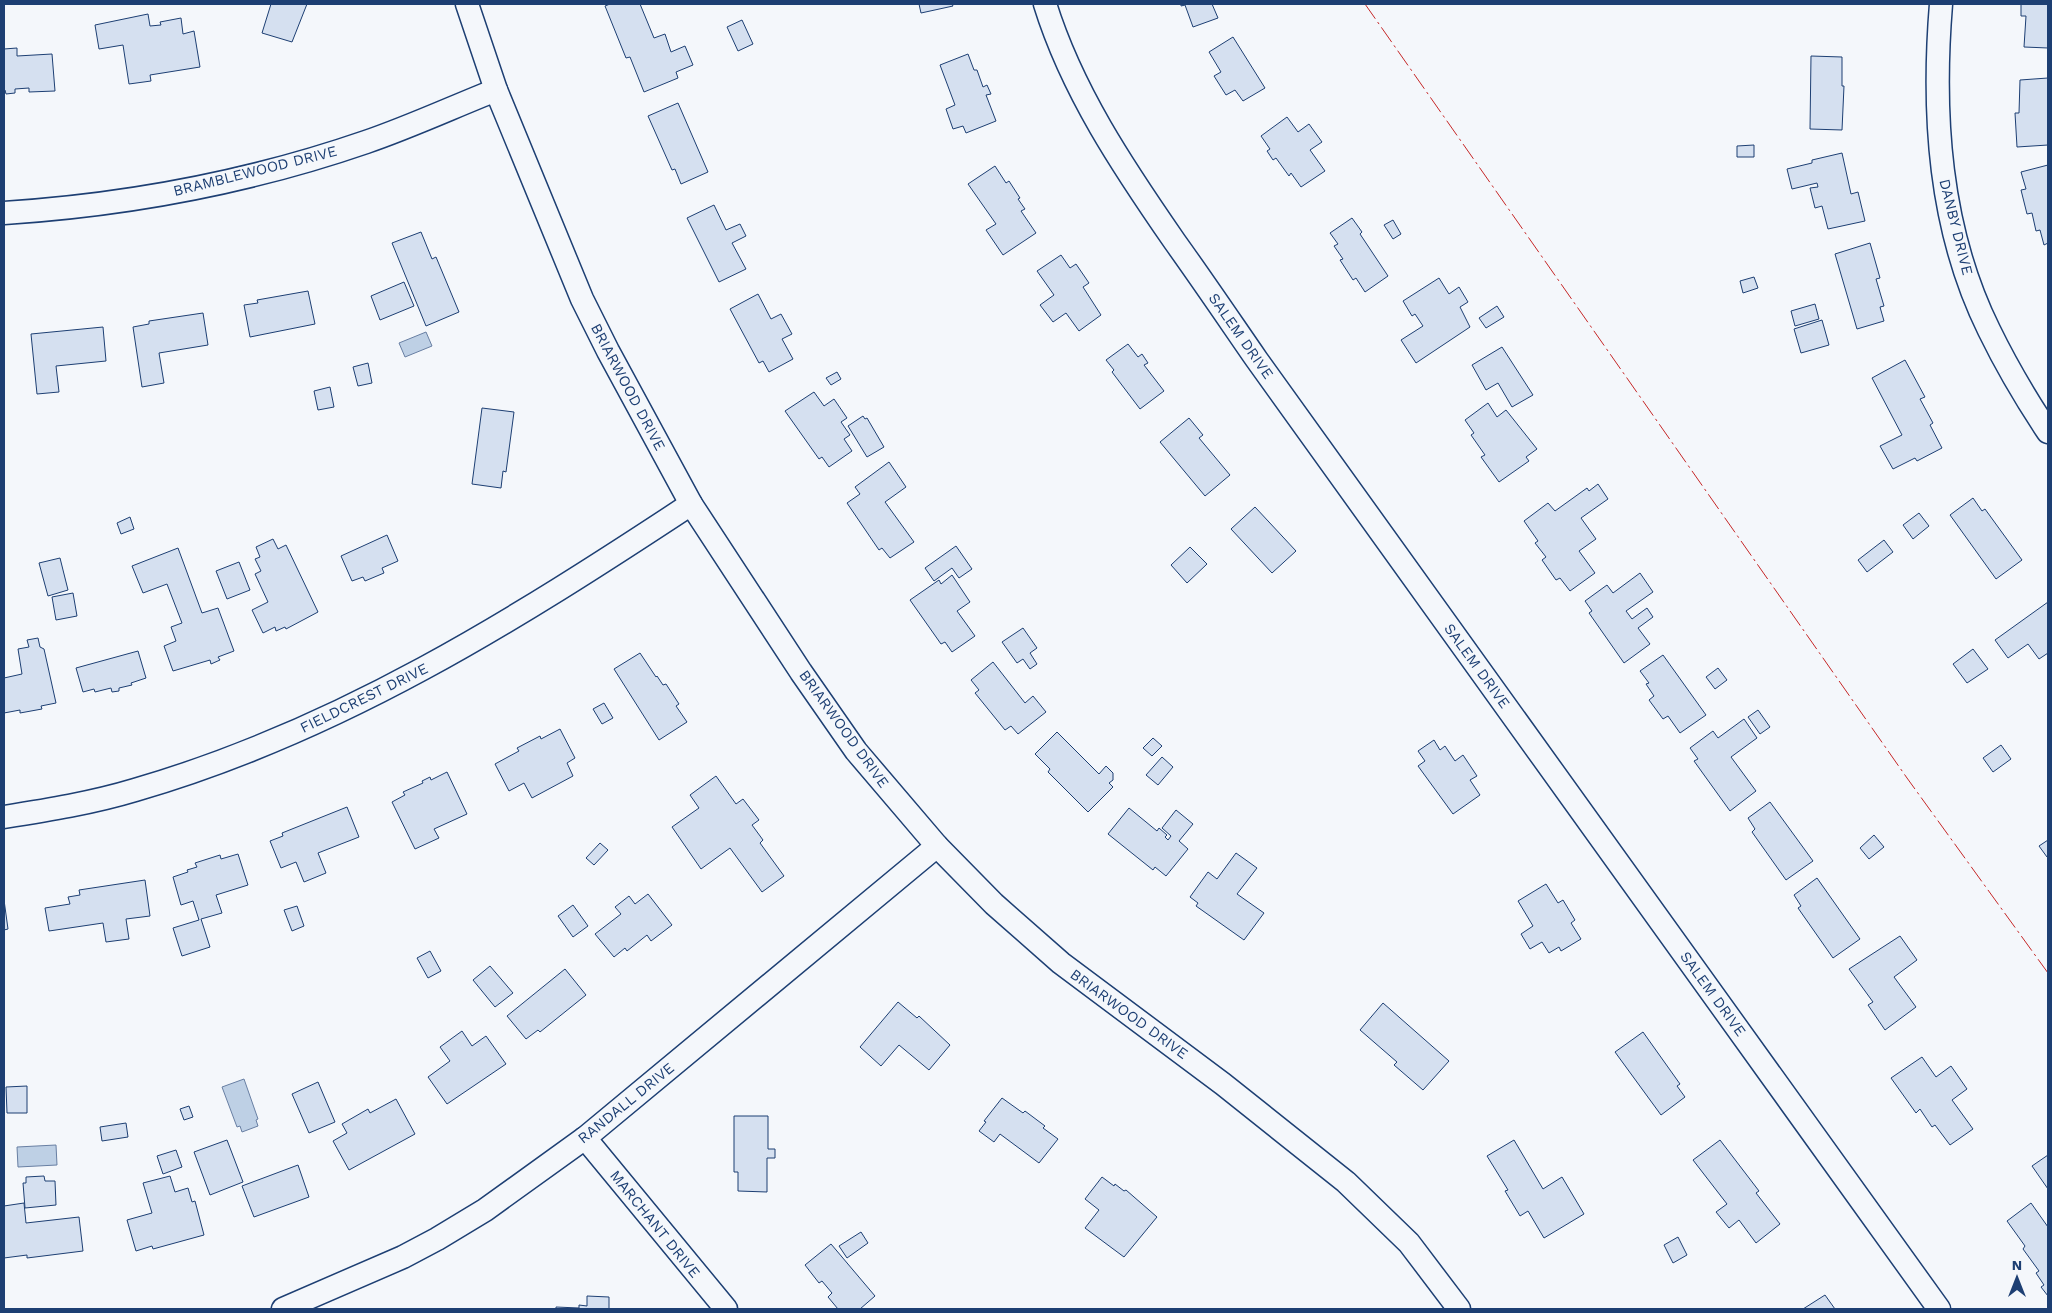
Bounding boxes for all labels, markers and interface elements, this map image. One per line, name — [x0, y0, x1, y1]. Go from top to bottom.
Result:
street label: BRAMBLEWOOD DRIVE — [171, 142, 339, 200]
street label: DANBY DRIVE — [1935, 177, 1977, 277]
street label: SALEM DRIVE — [1205, 290, 1277, 382]
street label: BRIARWOOD DRIVE — [587, 320, 669, 454]
street label: SALEM DRIVE — [1440, 620, 1514, 712]
street label: FIELDCREST DRIVE — [297, 659, 431, 737]
street label: BRIARWOOD DRIVE — [795, 667, 893, 791]
street label: SALEM DRIVE — [1676, 948, 1750, 1040]
street label: BRIARWOOD DRIVE — [1067, 965, 1191, 1063]
street label: RANDALL DRIVE — [574, 1059, 678, 1147]
street label: MARCHANT DRIVE — [606, 1167, 704, 1281]
north arrow — [1992, 1253, 2042, 1303]
text: N — [2012, 1257, 2022, 1273]

